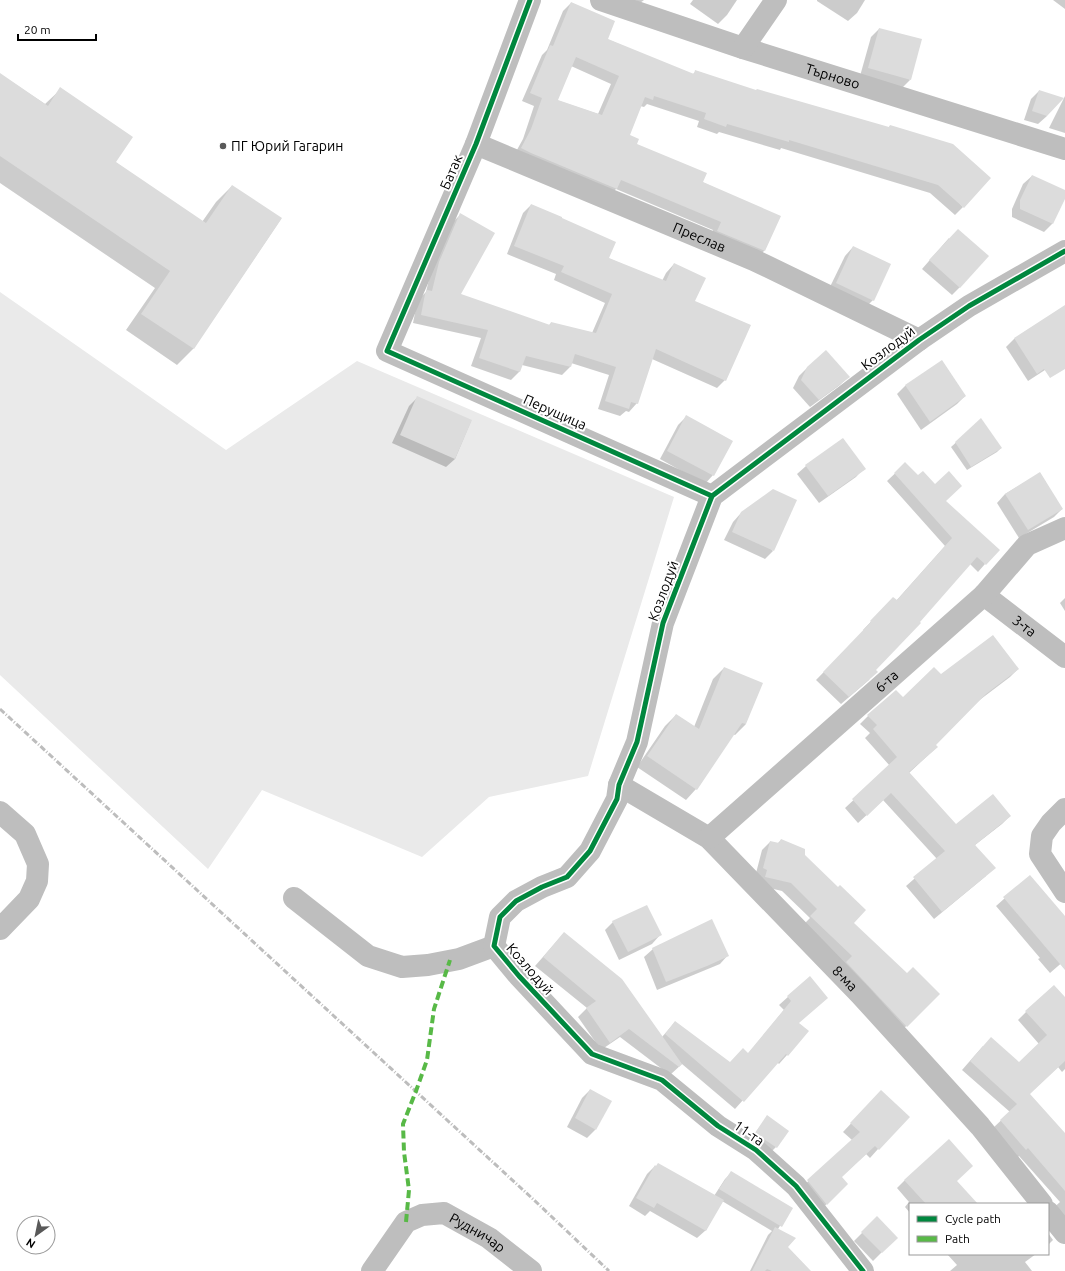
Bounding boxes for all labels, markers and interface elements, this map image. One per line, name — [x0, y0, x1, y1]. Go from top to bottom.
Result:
scale bar — [18, 16, 96, 42]
text: 20 m — [24, 23, 51, 36]
street label: Търново — [804, 60, 862, 92]
place label: ПГ Юрий Гагарин — [231, 138, 344, 154]
marker: ПГ Юрий Гагарин — [218, 141, 228, 151]
street label: Батак — [437, 152, 465, 192]
street label: Преслав — [671, 219, 728, 255]
street label: Козлодуй — [858, 323, 918, 373]
street label: Перущица — [521, 391, 589, 433]
street label: Козлодуй — [645, 559, 681, 623]
street label: 3-та — [1010, 612, 1039, 640]
street label: 6-та — [872, 667, 901, 695]
street label: Козлодуй — [503, 940, 557, 998]
street label: 8-ма — [829, 962, 861, 995]
street label: 11-та — [731, 1117, 767, 1149]
legend — [909, 1203, 1049, 1255]
street label: Рудничар — [447, 1210, 509, 1256]
text: Cycle path — [945, 1212, 1001, 1225]
north arrow — [16, 1215, 56, 1255]
text: Path — [945, 1232, 970, 1245]
text: N — [24, 1236, 37, 1251]

